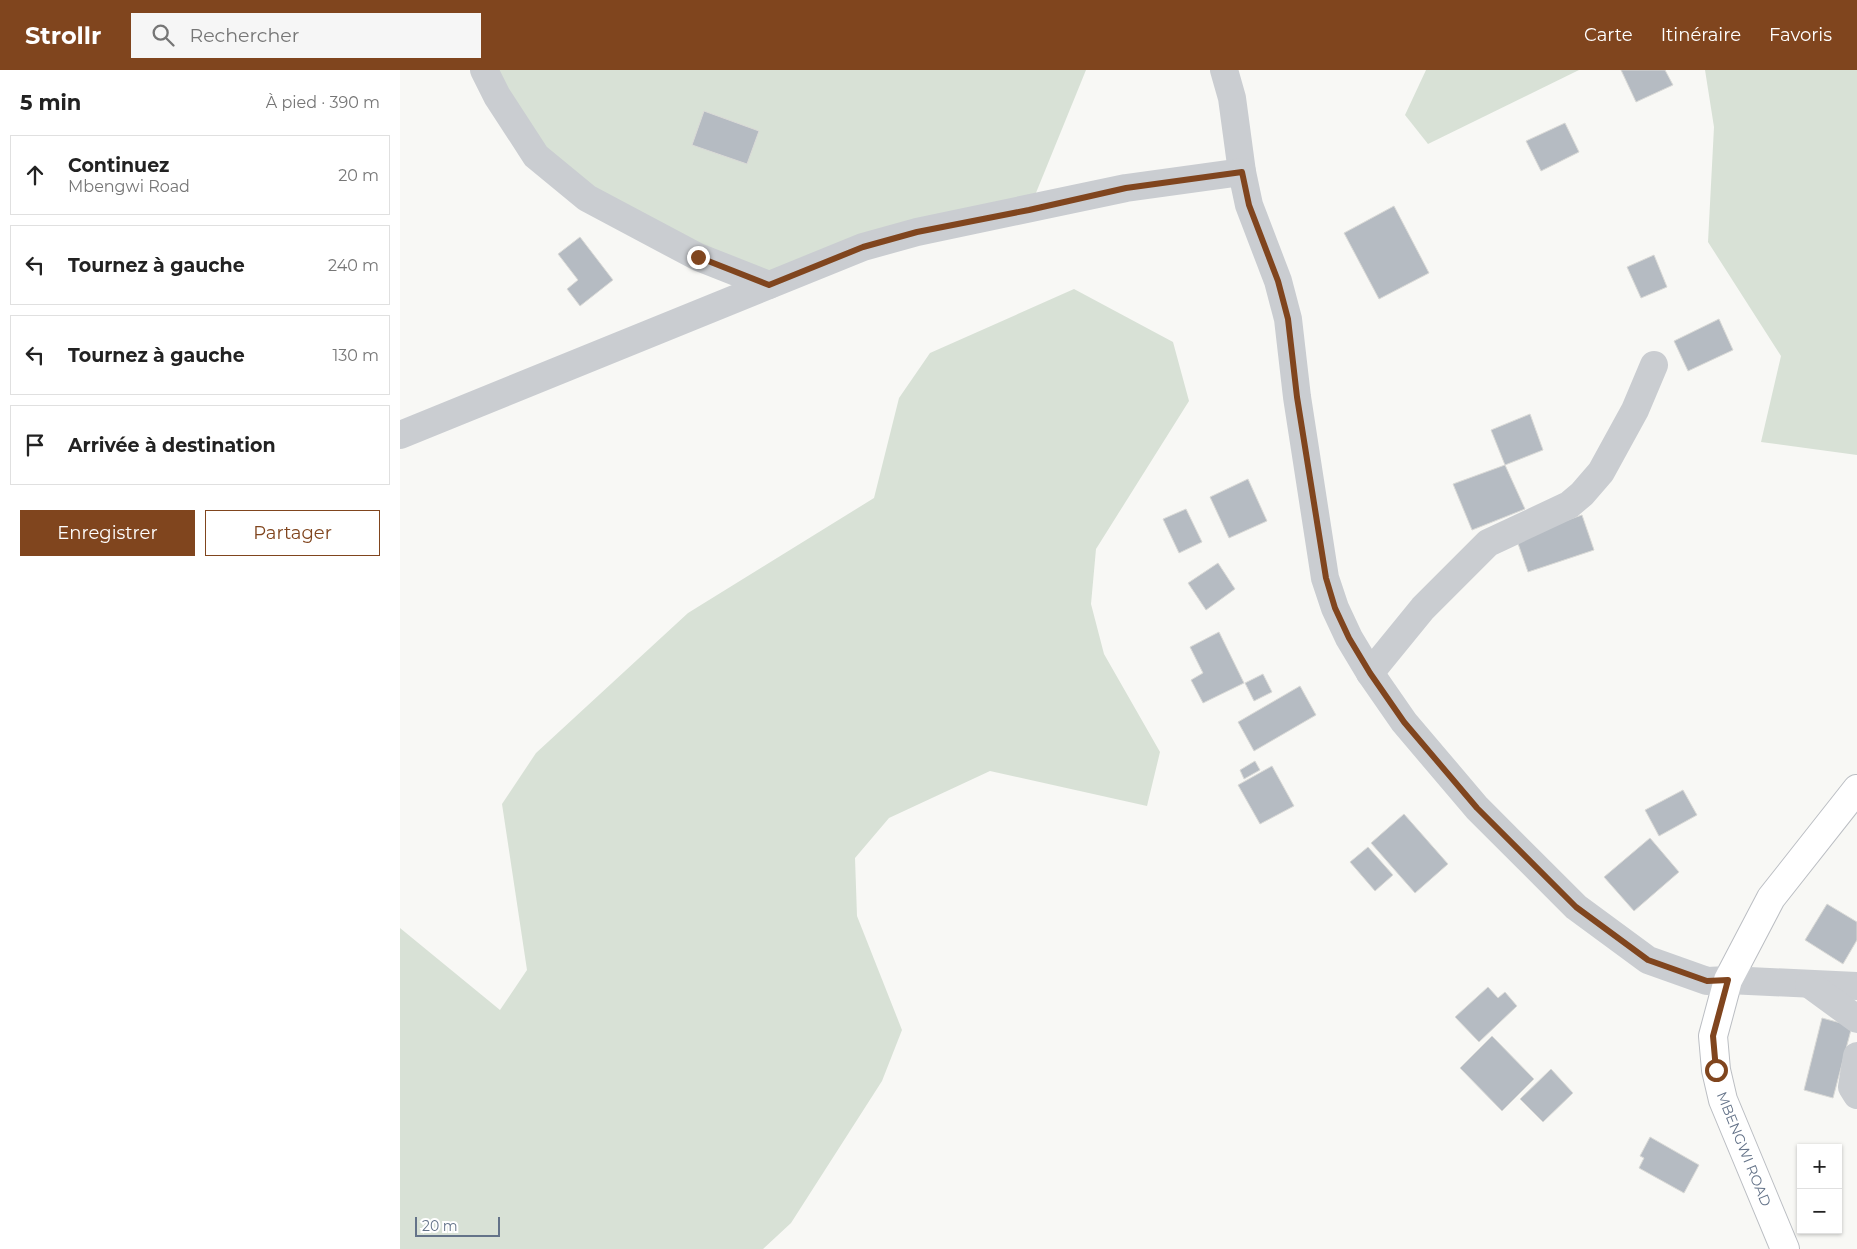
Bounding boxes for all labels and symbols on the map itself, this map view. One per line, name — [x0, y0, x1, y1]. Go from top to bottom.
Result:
route end — [687, 246, 710, 269]
route start — [1705, 1059, 1728, 1082]
street label: MBENGWI ROAD — [1713, 1089, 1775, 1209]
scale bar — [415, 1214, 500, 1237]

